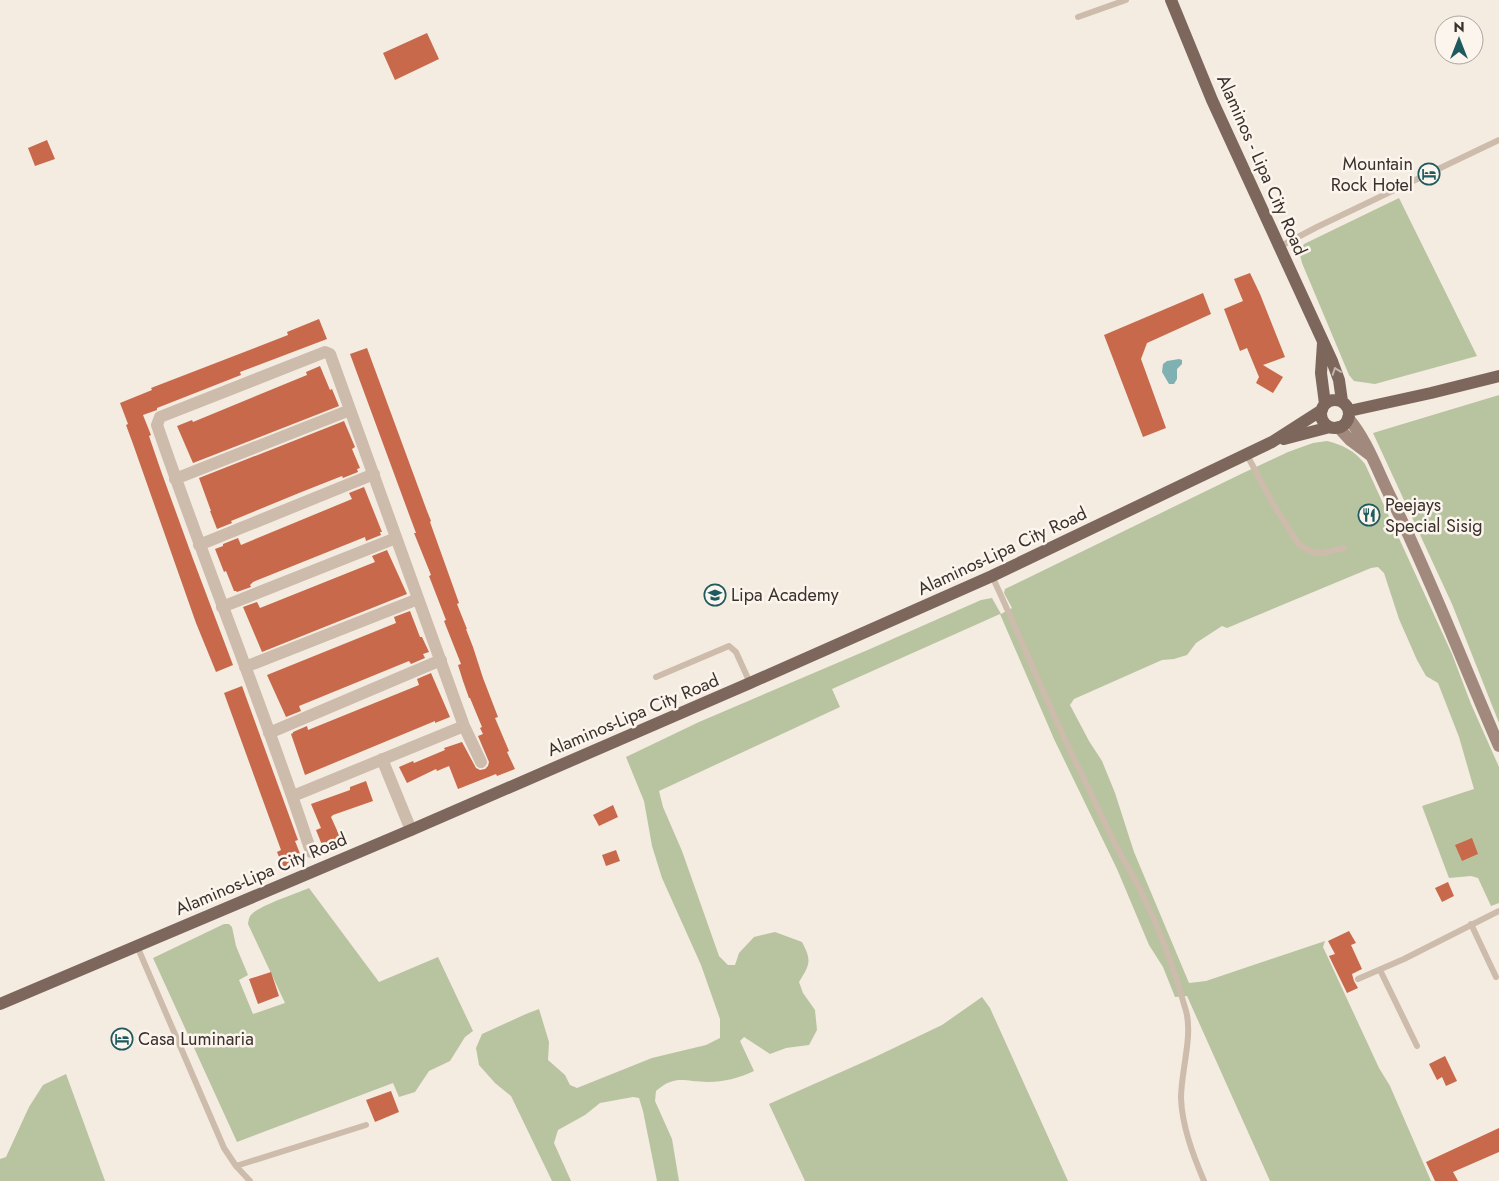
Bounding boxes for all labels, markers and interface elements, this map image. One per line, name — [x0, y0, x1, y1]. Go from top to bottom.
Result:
north arrow — [1434, 15, 1484, 65]
text: N — [1453, 17, 1465, 37]
street label: Alaminos - Lipa City Road — [1210, 71, 1314, 259]
place label: Mountain Rock Hotel — [1331, 151, 1413, 198]
hotel icon: Mountain Rock Hotel — [1417, 162, 1441, 186]
one-way arrow — [1331, 368, 1341, 376]
place label: Peejays Special Sisig — [1385, 492, 1483, 539]
street label: Alaminos-Lipa City Road — [913, 500, 1091, 602]
restaurant icon: Peejays Special Sisig — [1357, 503, 1381, 527]
place label: Lipa Academy — [731, 582, 839, 608]
school or university icon: Lipa Academy — [703, 583, 727, 607]
street label: Alaminos-Lipa City Road — [543, 667, 723, 763]
street label: Alaminos-Lipa City Road — [171, 826, 351, 922]
place label: Casa Luminaria — [138, 1026, 254, 1052]
hotel icon: Casa Luminaria — [110, 1027, 134, 1051]

